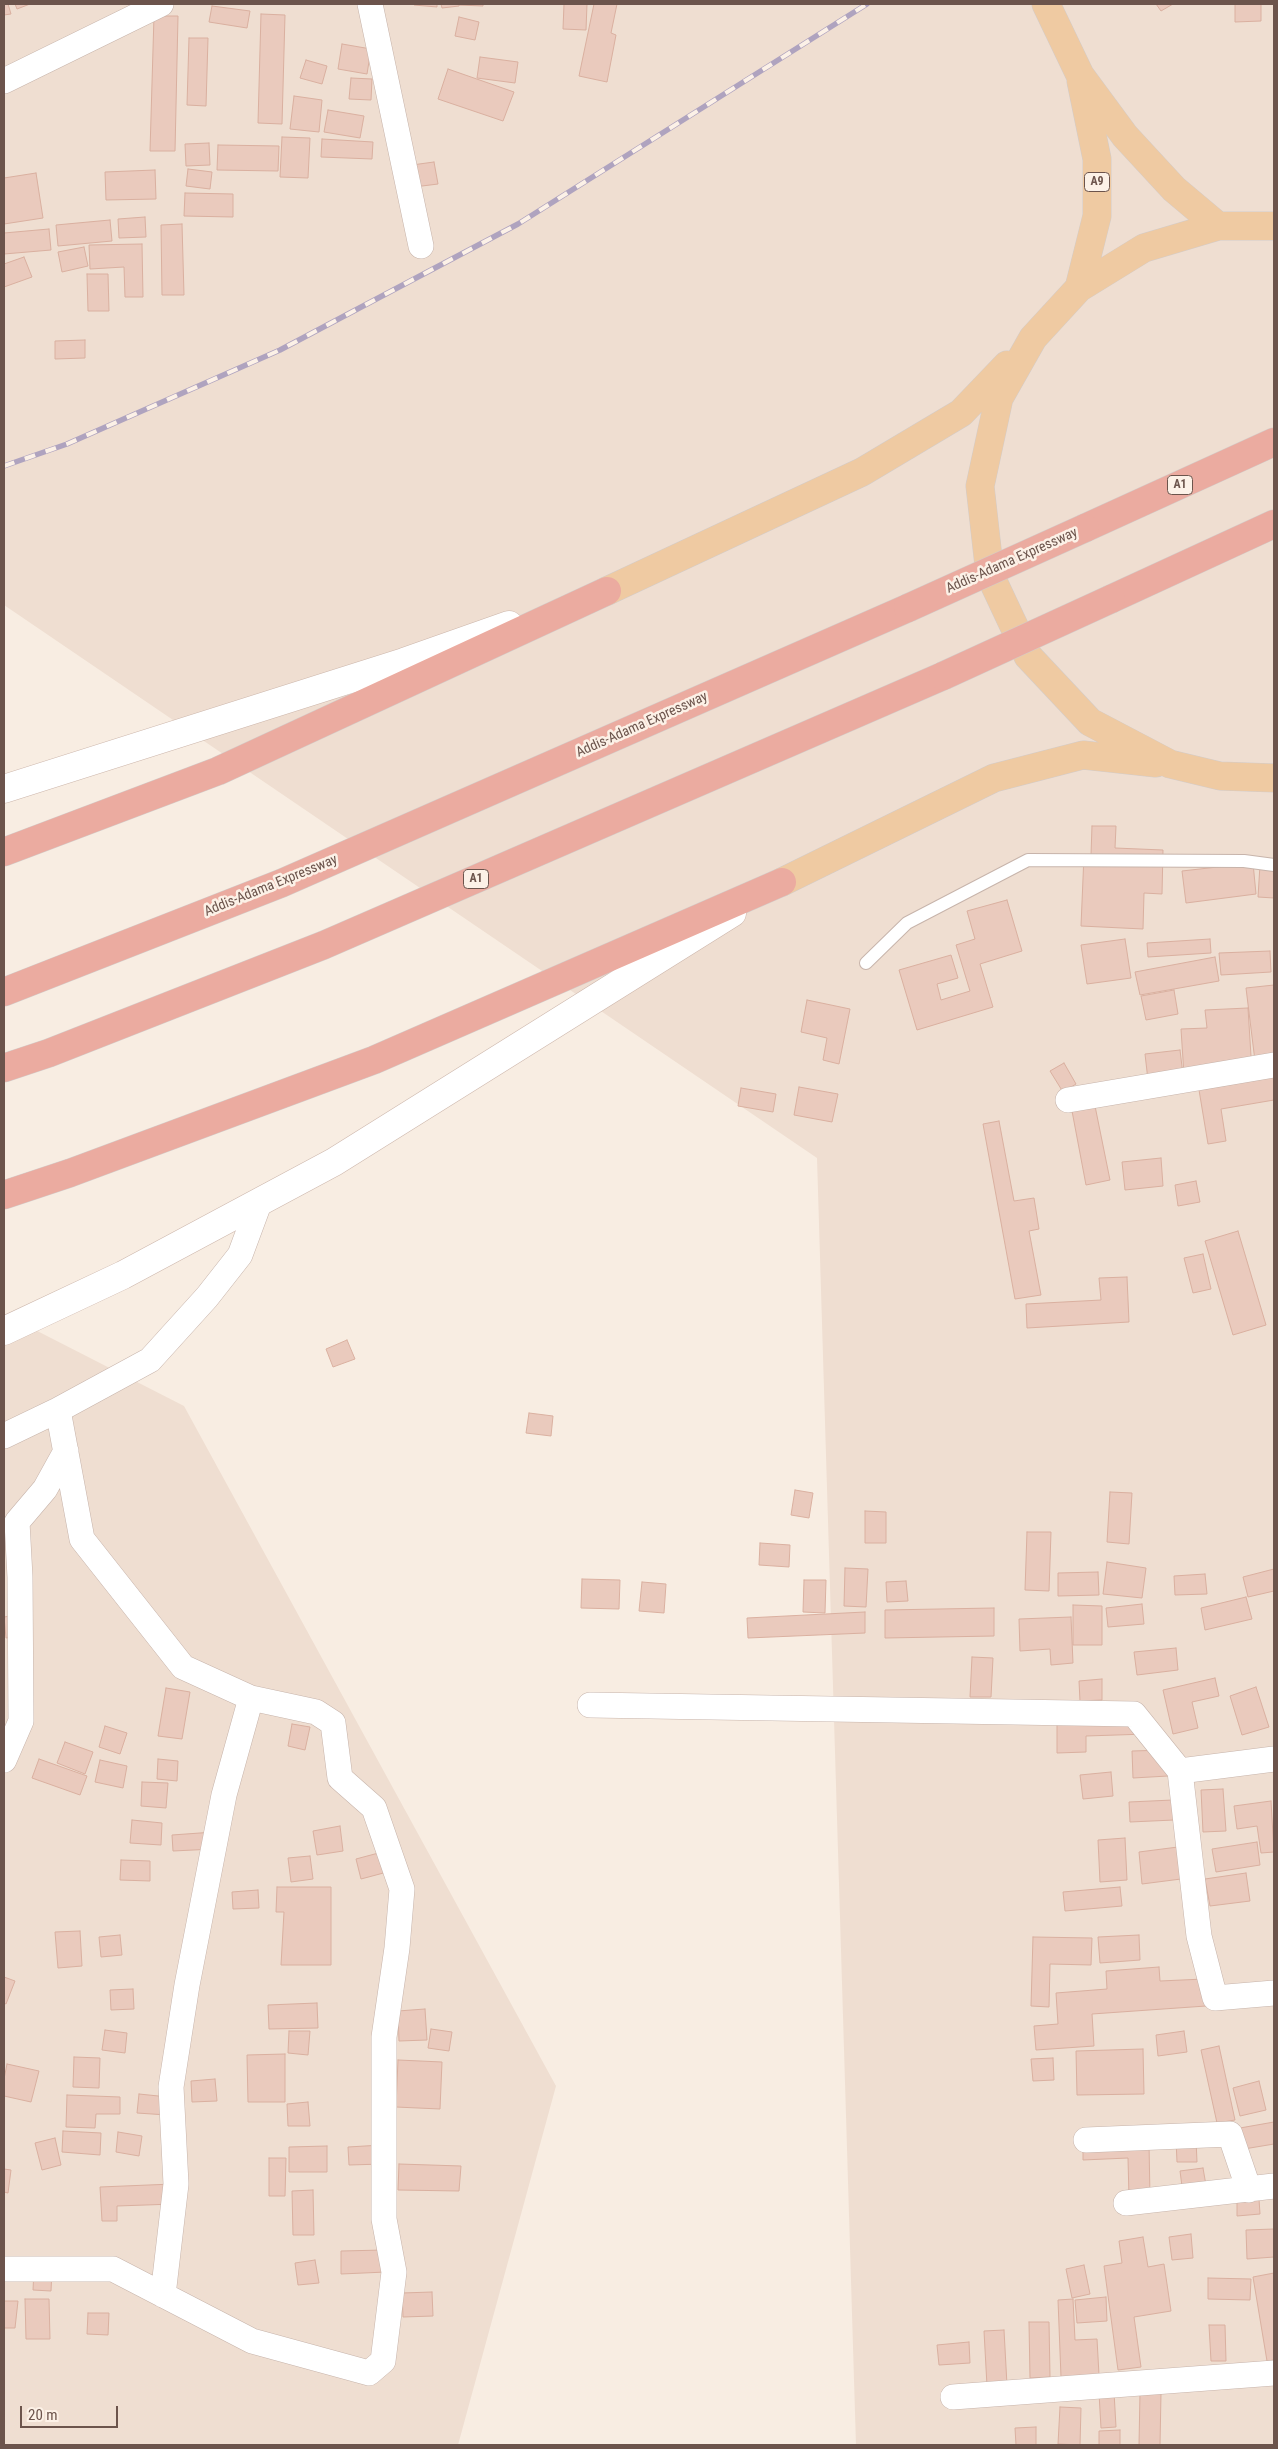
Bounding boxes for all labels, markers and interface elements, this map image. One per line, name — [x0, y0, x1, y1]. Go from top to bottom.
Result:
road number: A9 — [1084, 172, 1110, 192]
road number: A1 — [1168, 476, 1192, 494]
street label: Addis-Adama Expressway — [944, 524, 1080, 598]
street label: Addis-Adama Expressway — [574, 688, 710, 762]
street label: Addis-Adama Expressway — [202, 852, 340, 920]
road number: A1 — [464, 870, 488, 889]
scale bar — [22, 2396, 120, 2428]
text: 20 m — [28, 2406, 58, 2424]

